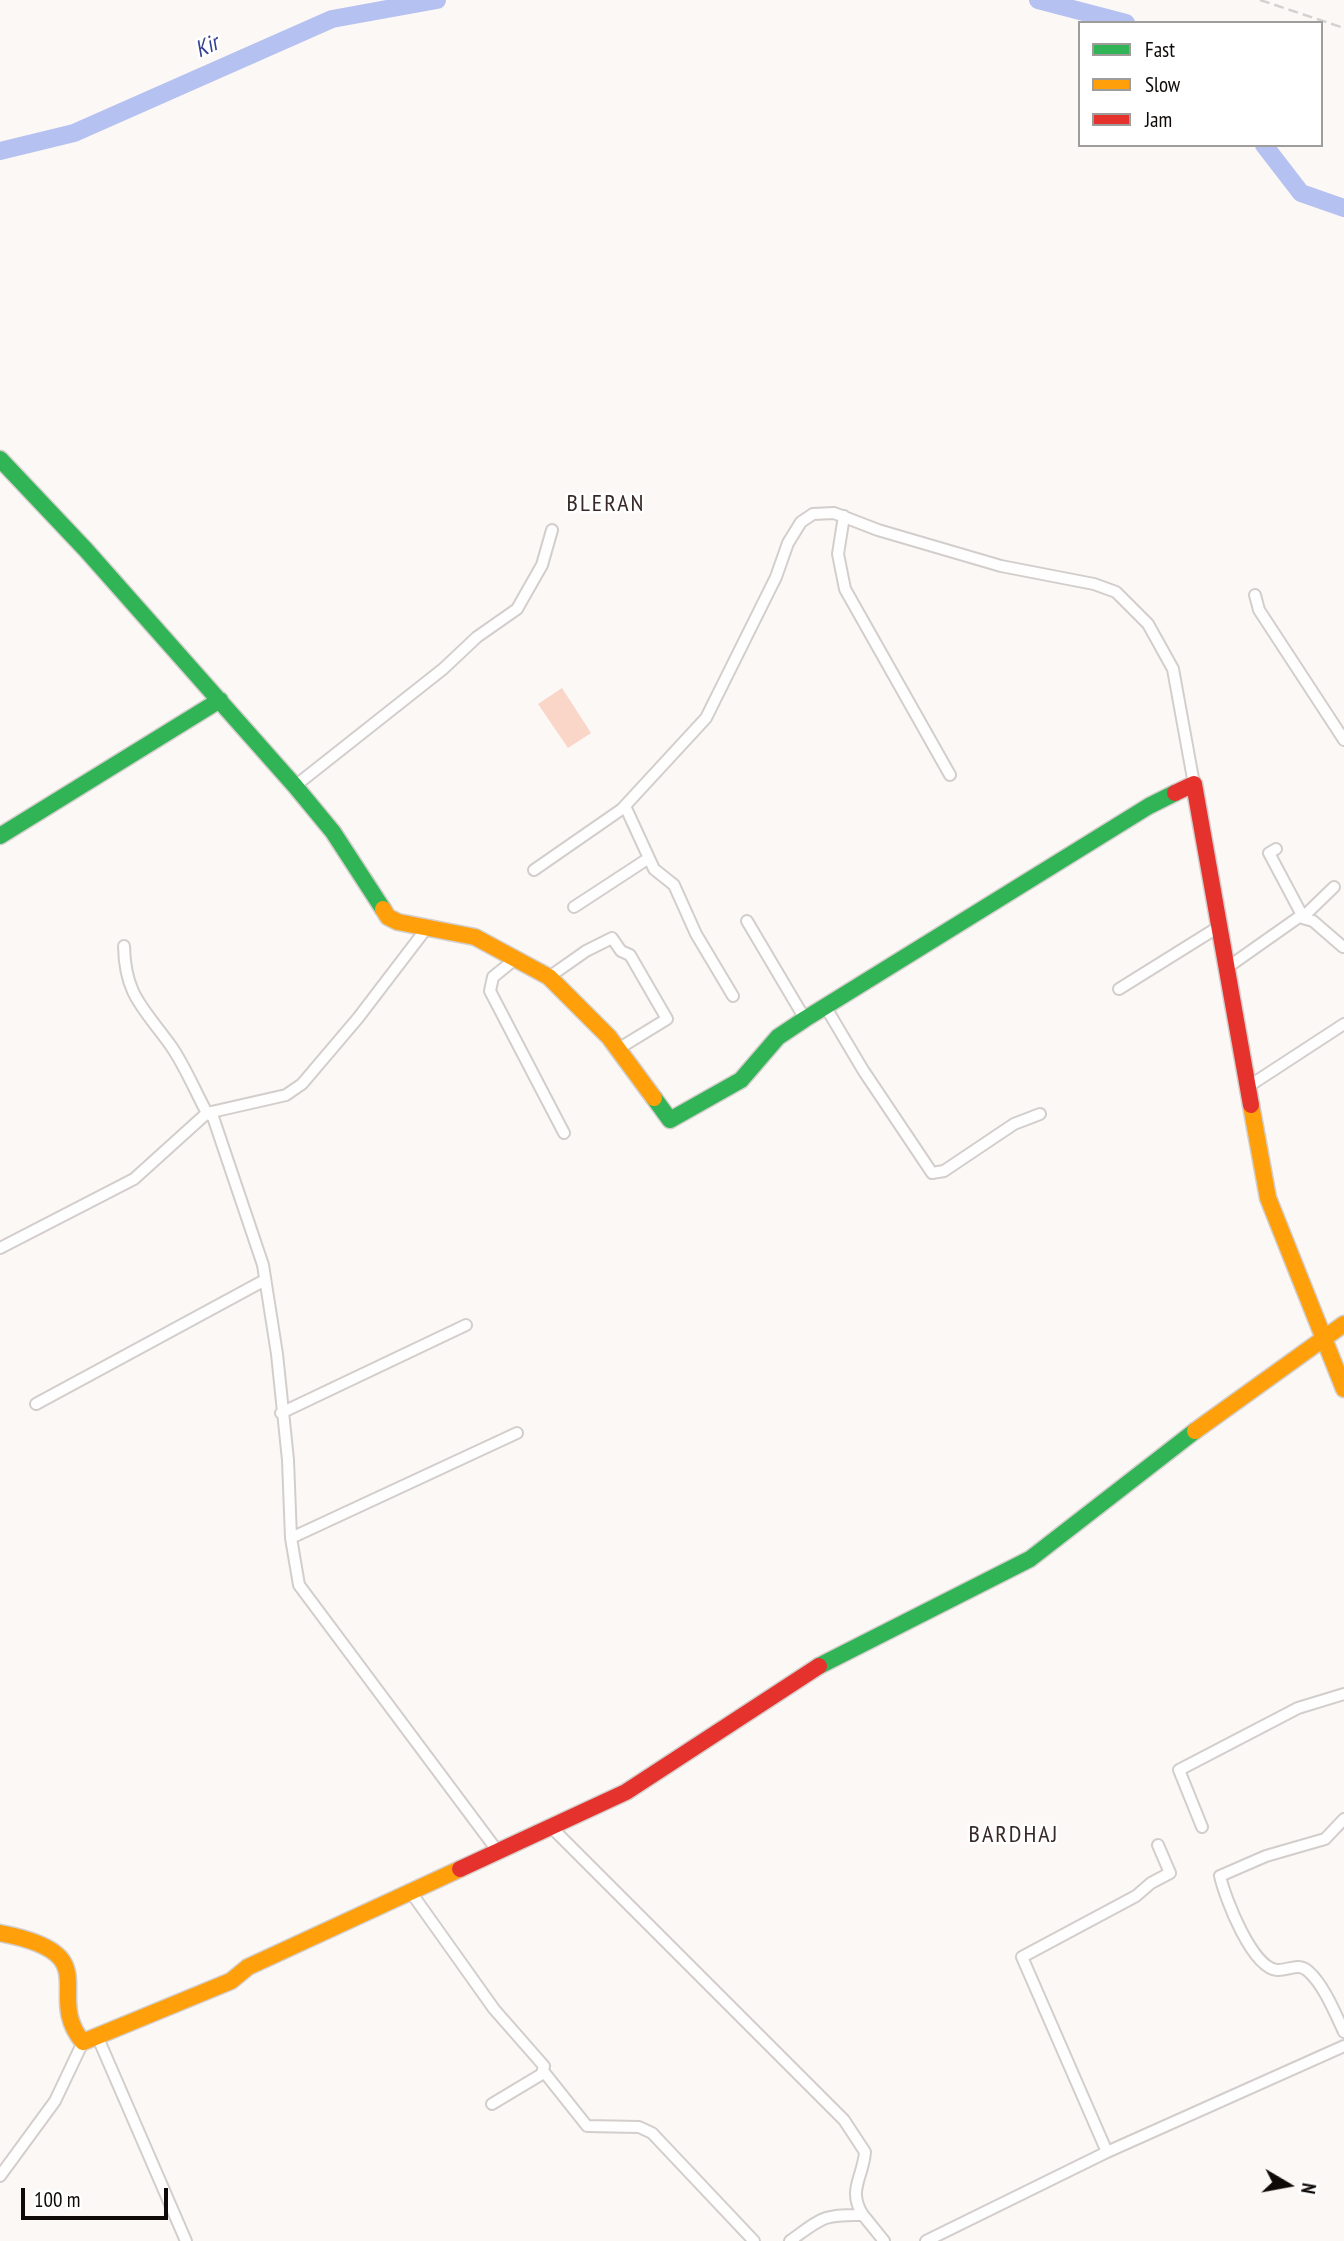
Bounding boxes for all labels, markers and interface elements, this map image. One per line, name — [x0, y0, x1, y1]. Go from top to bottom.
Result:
legend — [1078, 21, 1323, 147]
water label: Kir — [191, 30, 223, 64]
text: Fast — [1145, 36, 1175, 63]
text: Slow — [1145, 71, 1180, 98]
text: Jam — [1145, 106, 1172, 133]
district label: BLERAN — [567, 490, 645, 518]
district label: BARDHAJ — [969, 1821, 1059, 1849]
north arrow — [1253, 2150, 1323, 2220]
scale bar — [24, 2174, 172, 2218]
text: N — [1296, 2182, 1321, 2196]
text: 100 m — [34, 2186, 80, 2213]

